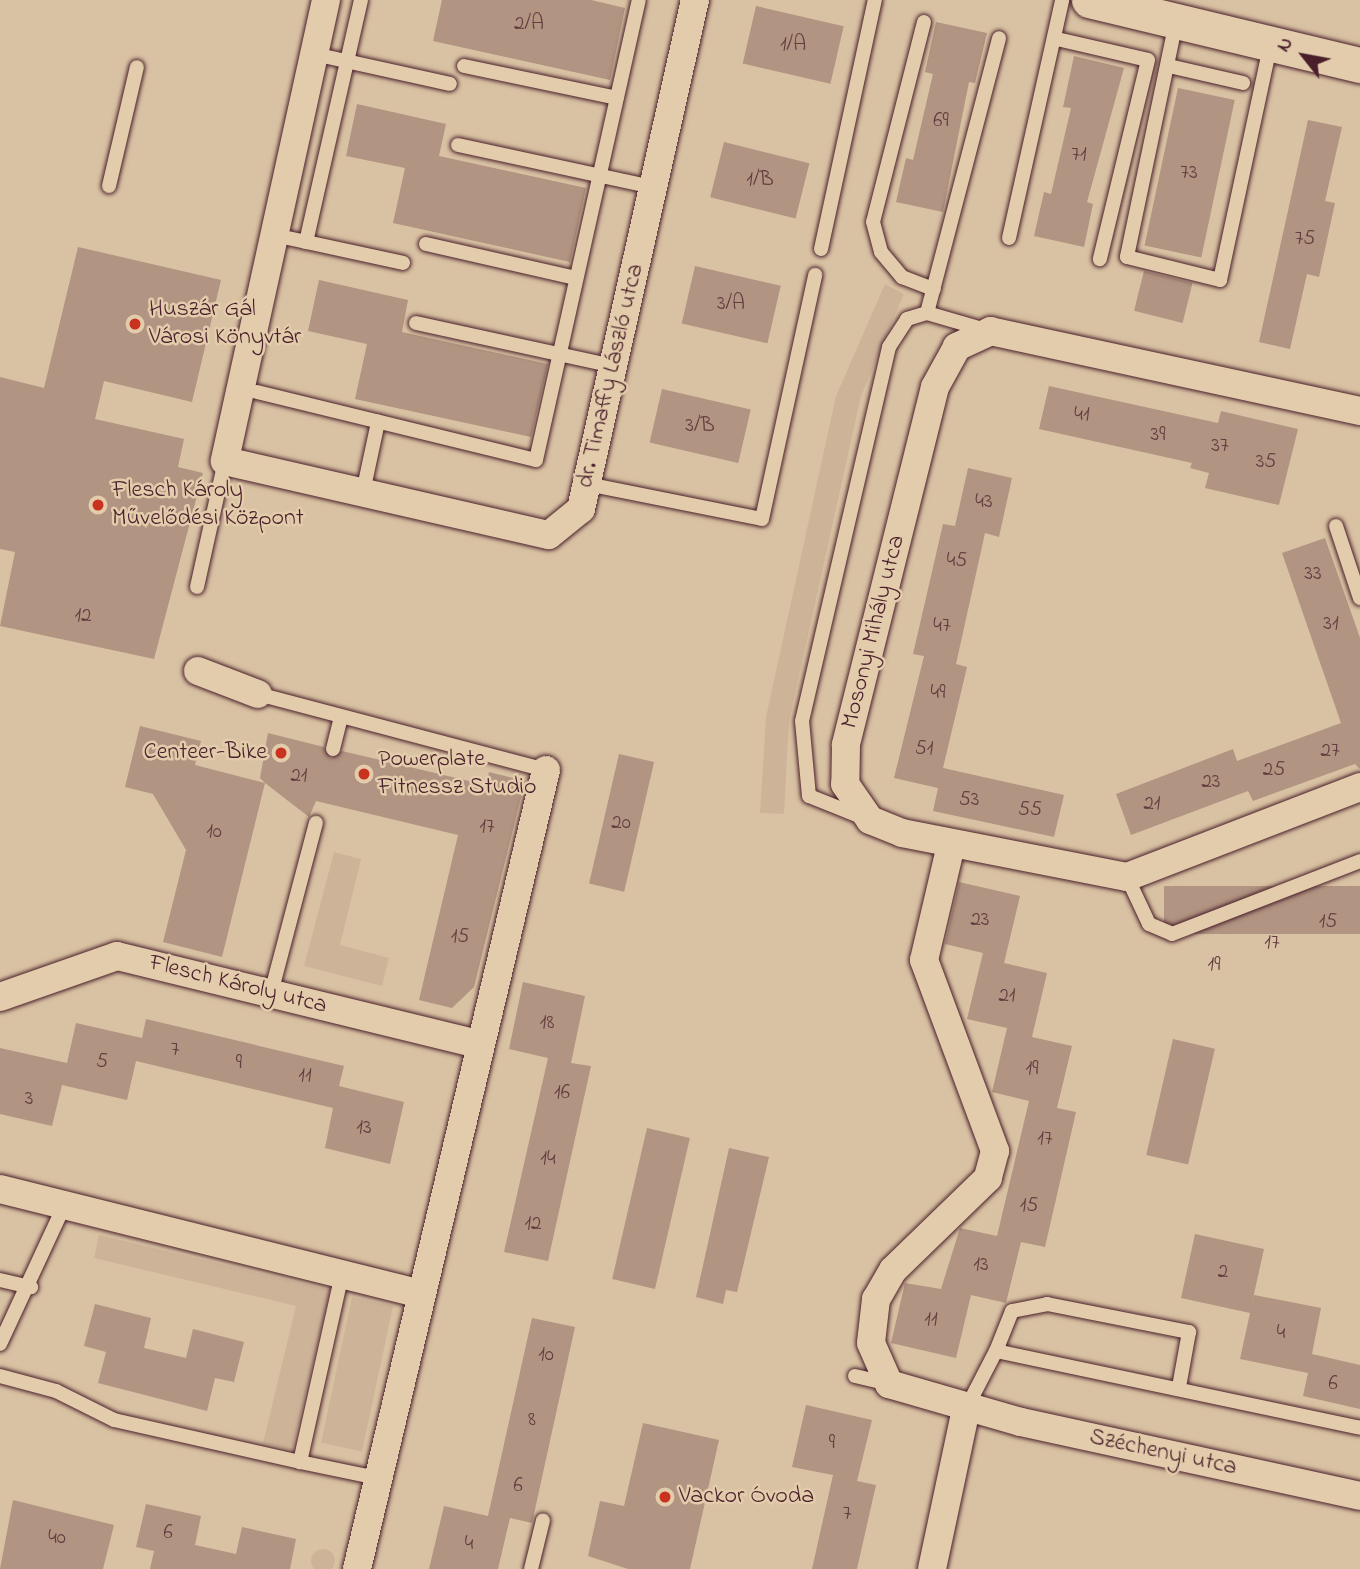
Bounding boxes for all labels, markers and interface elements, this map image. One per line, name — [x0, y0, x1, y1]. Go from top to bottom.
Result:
house number: 2/A — [514, 11, 544, 37]
north arrow — [1269, 21, 1339, 91]
house number: 1/A — [780, 32, 806, 58]
text: N — [1271, 32, 1300, 57]
house number: 69 — [933, 108, 949, 134]
house number: 71 — [1071, 142, 1087, 168]
house number: 73 — [1180, 160, 1198, 186]
house number: 1/B — [746, 167, 774, 193]
house number: 75 — [1295, 226, 1315, 252]
street label: dr. Timaffy László utca — [571, 261, 651, 491]
house number: 3/A — [717, 291, 745, 317]
place label: Huszár Gál Városi Könyvtár — [149, 296, 301, 352]
marker: Huszár Gál Városi Könyvtár — [127, 316, 143, 332]
house number: 41 — [1074, 402, 1090, 428]
house number: 3/B — [685, 413, 715, 439]
house number: 39 — [1151, 422, 1165, 448]
house number: 37 — [1211, 433, 1229, 459]
house number: 35 — [1256, 449, 1276, 475]
place label: Flesch Károly Művelődési Központ — [112, 477, 304, 533]
house number: 43 — [975, 489, 993, 515]
marker: Flesch Károly Művelődési Központ — [90, 497, 106, 513]
street label: Mosonyi Mihály utca — [836, 532, 912, 732]
house number: 45 — [947, 548, 967, 574]
house number: 33 — [1304, 561, 1322, 587]
house number: 12 — [74, 603, 92, 629]
house number: 31 — [1323, 611, 1339, 637]
house number: 47 — [933, 613, 951, 639]
house number: 49 — [931, 680, 945, 706]
house number: 51 — [915, 736, 933, 762]
house number: 27 — [1320, 738, 1340, 764]
place label: Centeer-Bike — [143, 739, 267, 767]
marker: Centeer-Bike — [273, 745, 289, 761]
place label: Powerplate Fitnessz Studio — [378, 746, 536, 802]
house number: 25 — [1263, 757, 1285, 783]
house number: 21 — [290, 763, 308, 789]
marker: Powerplate Fitnessz Studio — [356, 766, 372, 782]
house number: 23 — [1201, 769, 1221, 795]
house number: 53 — [959, 787, 979, 813]
house number: 21 — [1143, 791, 1161, 817]
house number: 55 — [1018, 797, 1042, 823]
house number: 20 — [611, 810, 631, 836]
house number: 17 — [479, 814, 495, 840]
house number: 10 — [206, 819, 222, 845]
house number: 23 — [970, 907, 990, 933]
house number: 15 — [1319, 909, 1337, 935]
house number: 15 — [451, 924, 469, 950]
house number: 17 — [1264, 930, 1280, 956]
street label: Flesch Károly utca — [146, 949, 330, 1021]
house number: 19 — [1208, 952, 1220, 978]
house number: 21 — [998, 983, 1016, 1009]
house number: 18 — [540, 1010, 554, 1036]
house number: 7 — [171, 1037, 179, 1063]
house number: 5 — [96, 1049, 108, 1075]
house number: 9 — [236, 1050, 242, 1076]
house number: 19 — [1026, 1056, 1038, 1082]
house number: 11 — [298, 1063, 312, 1089]
house number: 16 — [554, 1080, 570, 1106]
house number: 3 — [25, 1086, 33, 1112]
house number: 13 — [356, 1115, 372, 1141]
house number: 17 — [1037, 1126, 1053, 1152]
house number: 14 — [540, 1146, 556, 1172]
house number: 15 — [1020, 1193, 1038, 1219]
house number: 12 — [524, 1211, 542, 1237]
house number: 13 — [973, 1252, 989, 1278]
house number: 2 — [1218, 1259, 1228, 1285]
house number: 11 — [924, 1307, 938, 1333]
house number: 4 — [1277, 1320, 1285, 1346]
house number: 10 — [538, 1342, 554, 1368]
house number: 6 — [1328, 1371, 1338, 1397]
house number: 8 — [528, 1407, 536, 1433]
street label: Széchenyi utca — [1087, 1423, 1239, 1483]
house number: 9 — [829, 1430, 835, 1456]
house number: 6 — [513, 1473, 523, 1499]
place label: Vackor Óvoda — [679, 1483, 814, 1511]
marker: Vackor Óvoda — [657, 1489, 673, 1505]
house number: 7 — [843, 1501, 851, 1527]
house number: 6 — [163, 1520, 173, 1546]
house number: 40 — [48, 1525, 66, 1551]
house number: 4 — [465, 1531, 473, 1557]

